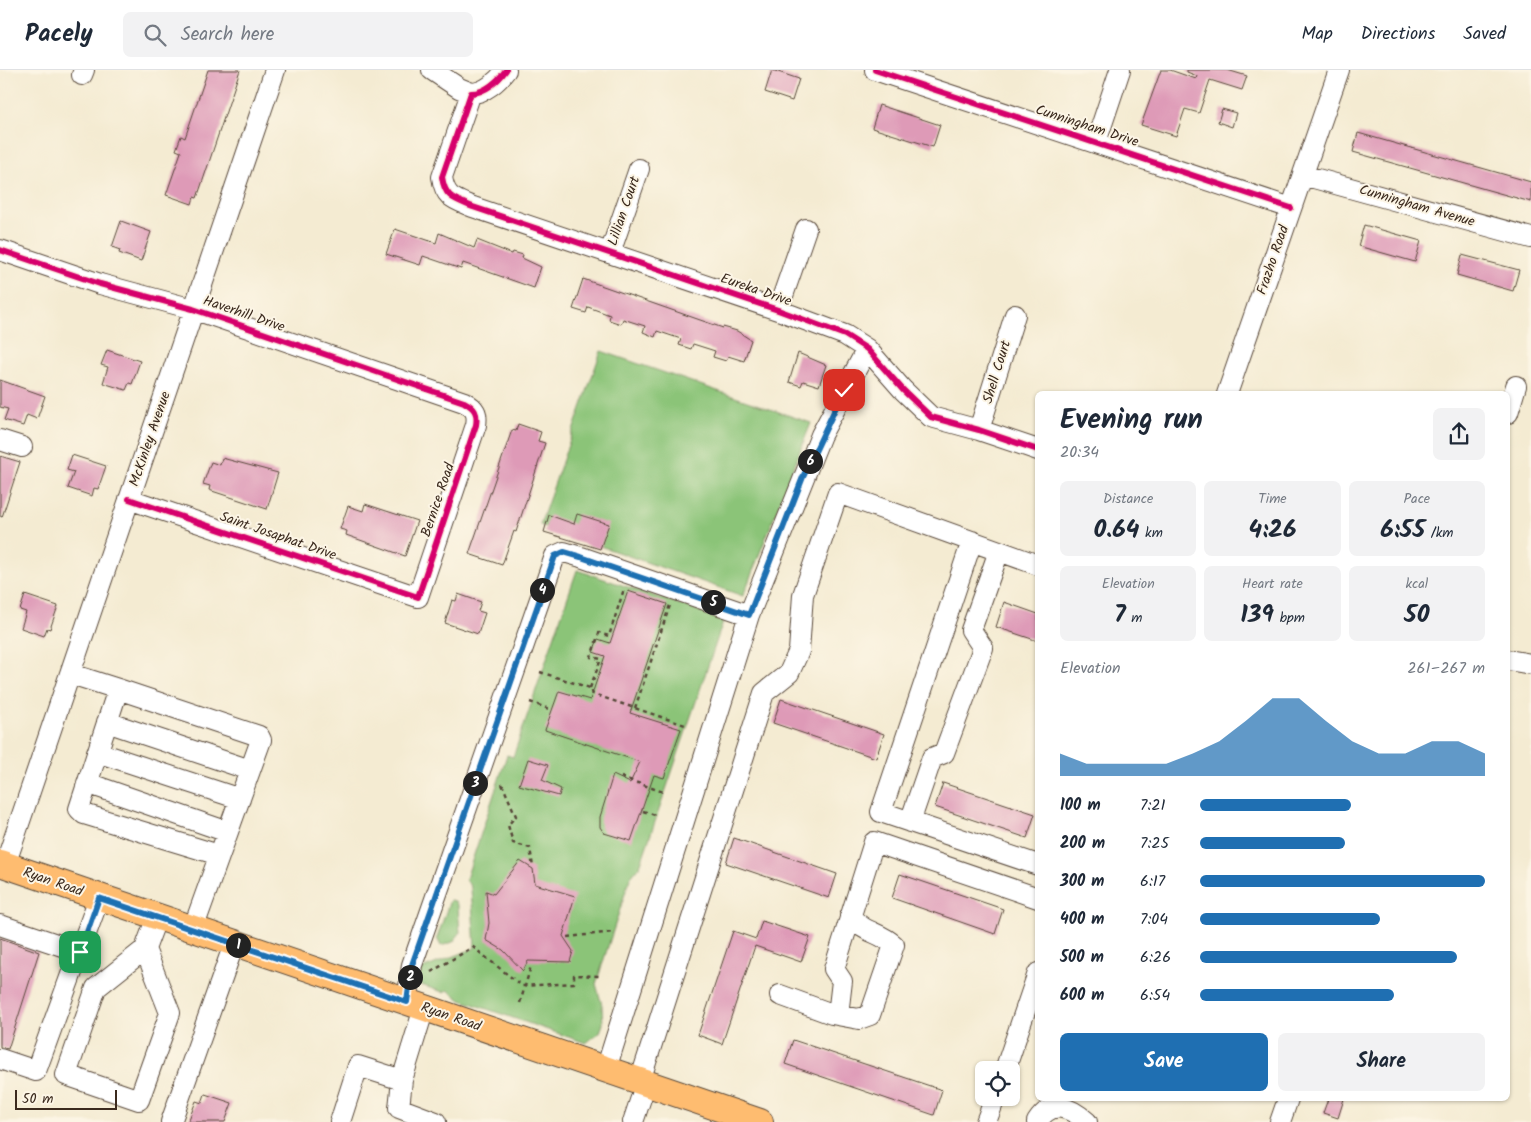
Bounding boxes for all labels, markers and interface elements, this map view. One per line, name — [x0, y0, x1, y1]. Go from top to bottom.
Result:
search box — [123, 12, 473, 57]
text: Pacely — [25, 15, 93, 54]
text: Search here — [181, 20, 274, 50]
text: Map — [1301, 20, 1333, 49]
text: Directions — [1361, 20, 1435, 49]
text: Saved — [1463, 20, 1506, 49]
icon: search — [141, 21, 169, 49]
street label: Cunningham Drive — [1032, 99, 1142, 153]
street label: Lillian Court — [602, 173, 646, 249]
street label: Cunningham Avenue — [1357, 179, 1478, 233]
street label: Frazho Road — [1251, 221, 1295, 298]
street label: Eureka Drive — [718, 268, 795, 313]
street label: Haverhill Drive — [200, 290, 289, 339]
street label: Shell Court — [977, 337, 1017, 406]
pin — [823, 369, 865, 411]
icon: check — [830, 376, 858, 404]
street label: McKinley Avenue — [123, 388, 177, 490]
text: Evening run — [1060, 398, 1203, 443]
button: share — [1433, 408, 1485, 460]
text: 20:34 — [1060, 440, 1099, 465]
pin: 6 — [798, 448, 822, 474]
text: 6 — [807, 450, 814, 472]
street label: Bernice Road — [415, 459, 461, 540]
text: Distance — [1103, 488, 1153, 510]
text: Time — [1258, 488, 1287, 510]
text: Pace — [1403, 488, 1430, 510]
street label: Saint Josaphat Drive — [217, 506, 340, 567]
text: 0.64 — [1094, 510, 1139, 550]
text: 4:26 — [1249, 510, 1296, 550]
text: 6:55 — [1380, 510, 1425, 550]
text: km — [1139, 522, 1163, 544]
text: /km — [1425, 522, 1453, 544]
text: Elevation — [1102, 573, 1155, 595]
text: Heart rate — [1242, 573, 1303, 595]
text: kcal — [1405, 573, 1428, 595]
pin: 4 — [530, 578, 554, 602]
text: 4 — [539, 579, 546, 601]
pin: 5 — [700, 590, 726, 614]
text: 5 — [710, 591, 717, 613]
text: 7 — [1114, 595, 1126, 635]
text: 139 — [1240, 595, 1274, 635]
text: 50 — [1404, 595, 1430, 635]
text: m — [1126, 607, 1142, 629]
text: bpm — [1274, 607, 1305, 629]
text: Elevation — [1060, 656, 1121, 681]
text: 261–267 m — [1407, 656, 1485, 681]
pin: 3 — [462, 770, 488, 796]
text: 3 — [472, 772, 479, 794]
text: 100 m — [1060, 793, 1101, 818]
text: 7:21 — [1140, 793, 1166, 818]
text: 200 m — [1060, 831, 1105, 856]
text: 7:25 — [1140, 831, 1169, 856]
street label: Ryan Road — [20, 861, 87, 903]
text: 300 m — [1060, 869, 1104, 894]
text: 6:17 — [1140, 869, 1165, 894]
text: 400 m — [1060, 907, 1104, 932]
text: 7:04 — [1140, 907, 1168, 932]
pin — [59, 931, 101, 973]
pin: 1 — [226, 932, 250, 958]
text: 1 — [236, 934, 241, 956]
icon: arrive — [66, 938, 94, 966]
text: 500 m — [1060, 945, 1104, 970]
text: 6:26 — [1140, 945, 1171, 970]
pin: 2 — [398, 964, 422, 990]
text: 2 — [406, 966, 415, 988]
text: 600 m — [1060, 983, 1104, 1008]
text: 6:54 — [1140, 983, 1170, 1008]
street label: Ryan Road — [418, 996, 485, 1038]
button: Save — [1060, 1033, 1268, 1091]
button: Share — [1278, 1033, 1485, 1091]
map controls — [975, 1061, 1020, 1106]
button: locate — [975, 1061, 1020, 1106]
scale bar — [15, 1087, 118, 1110]
text: 50 m — [22, 1088, 53, 1110]

